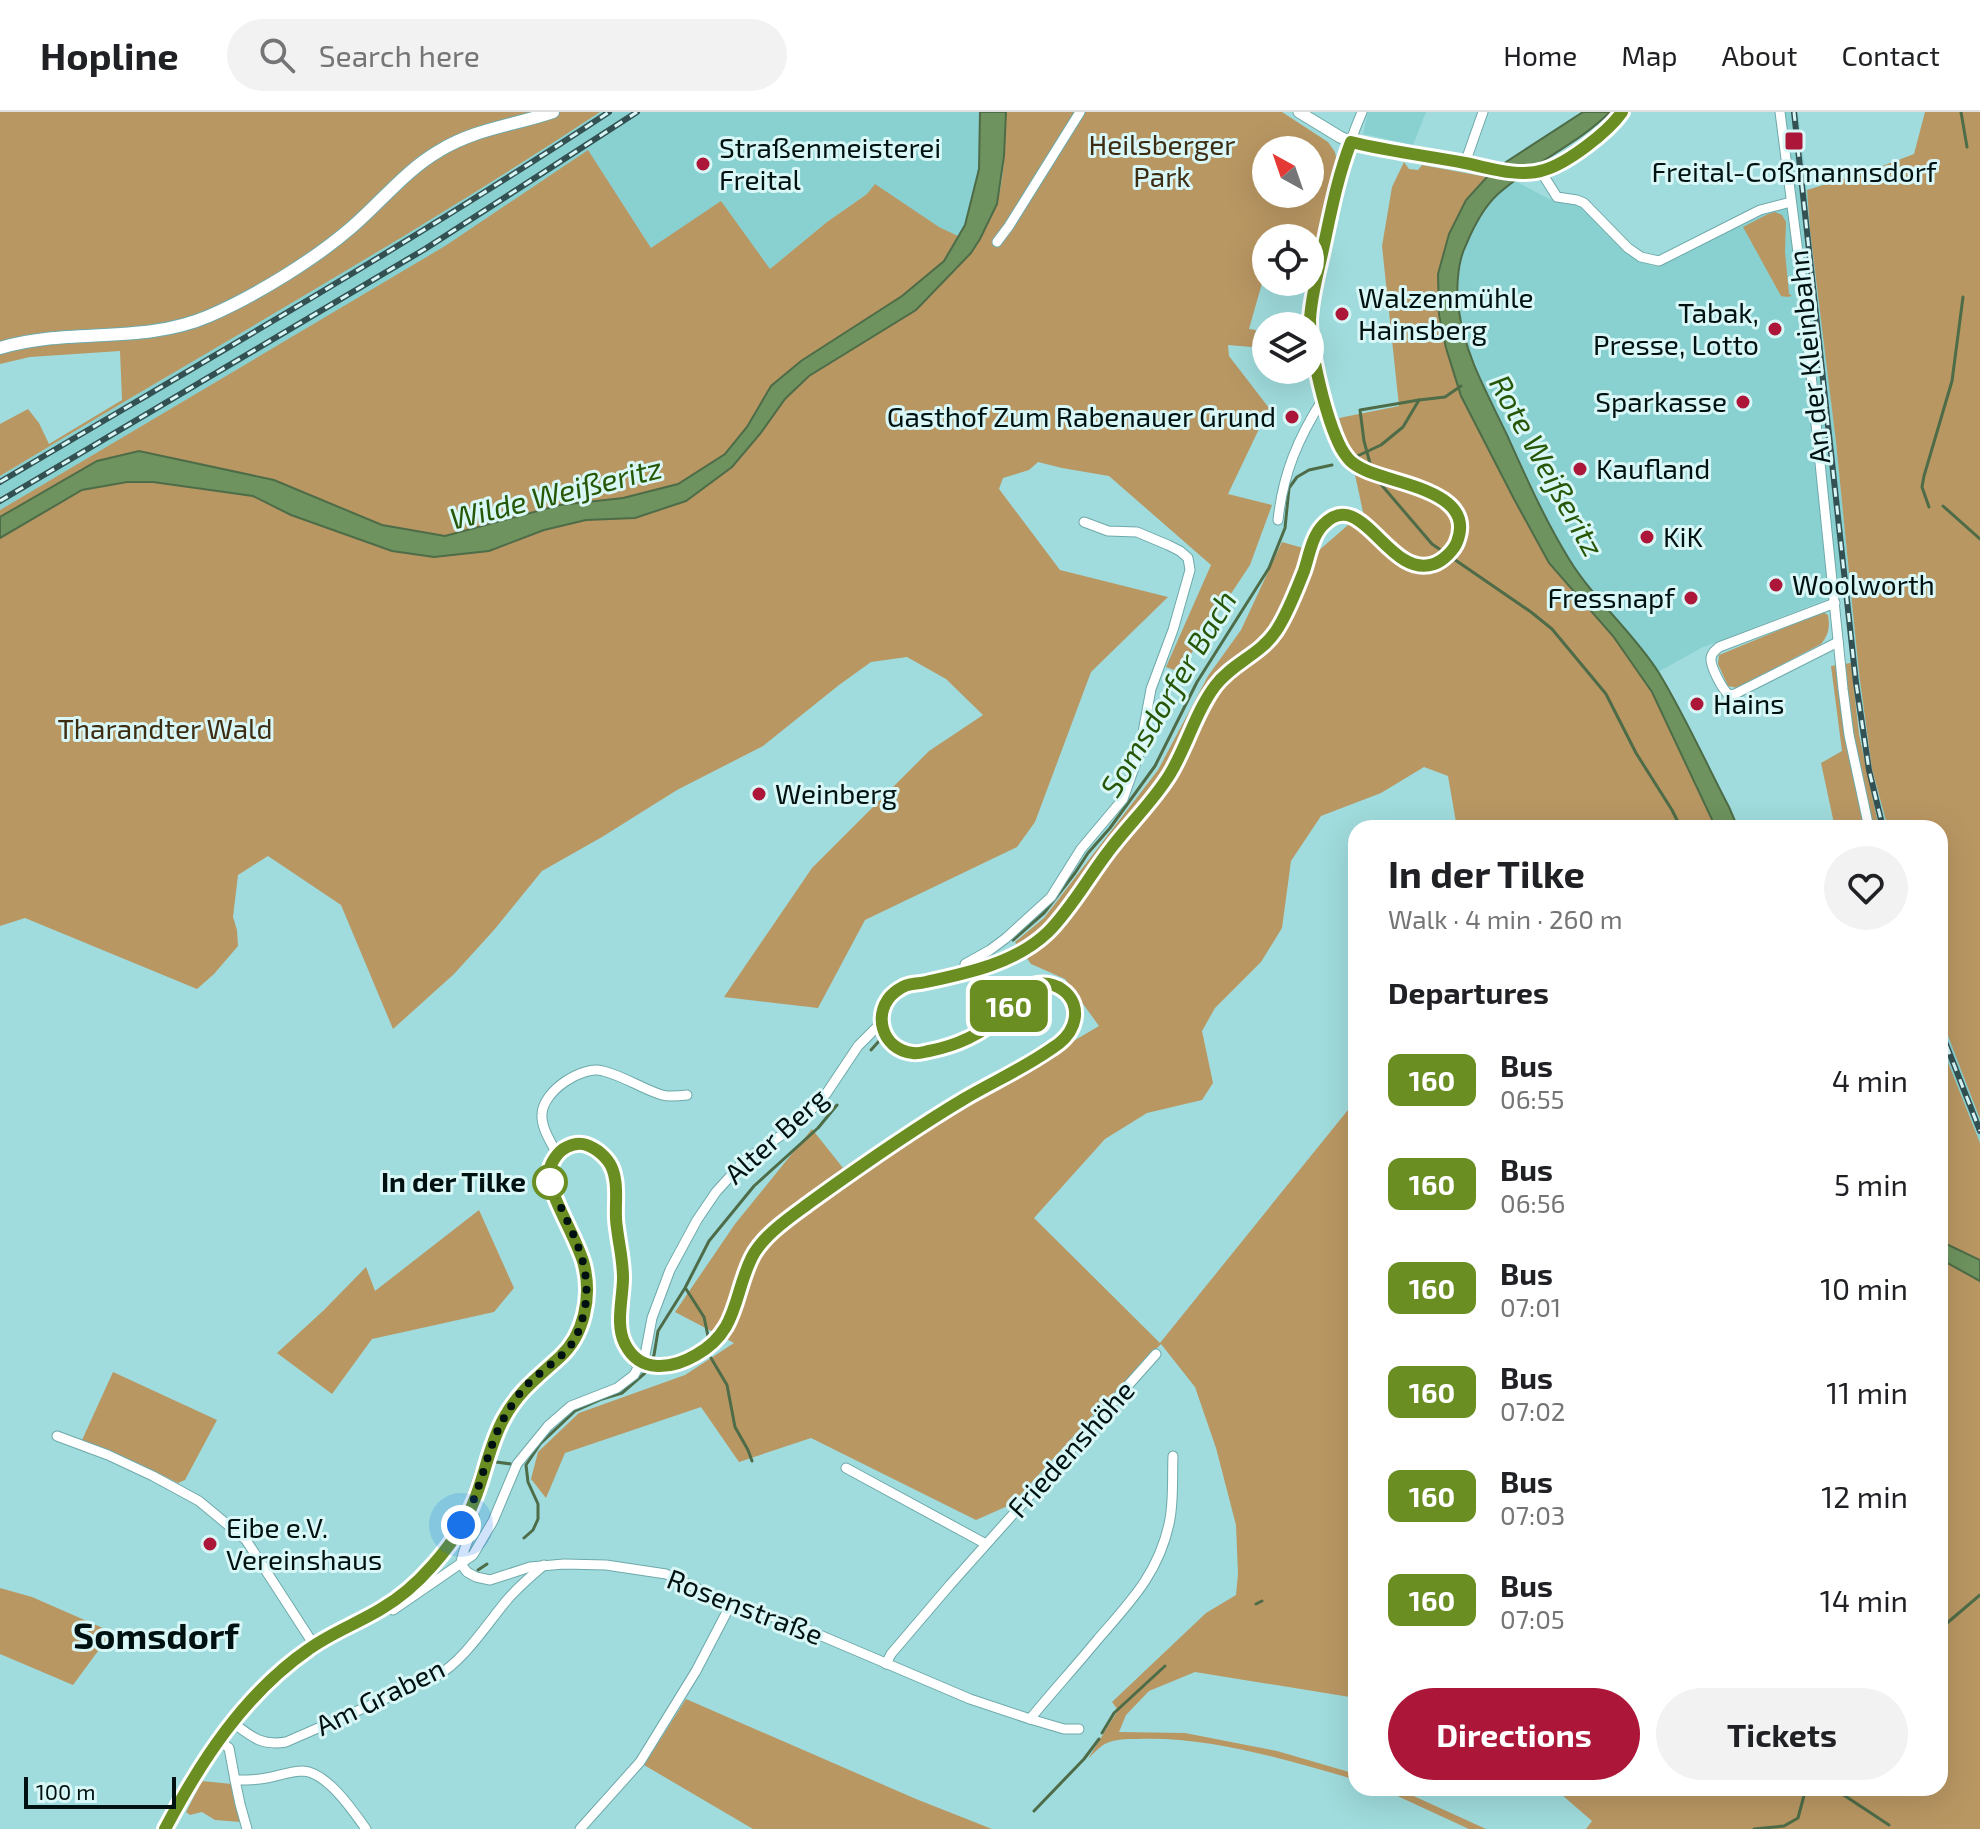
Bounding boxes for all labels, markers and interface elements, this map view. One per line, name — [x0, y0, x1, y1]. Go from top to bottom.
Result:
search box — [227, 19, 787, 91]
text: Hopline — [40, 32, 179, 78]
icon: search — [255, 33, 299, 77]
text: Search here — [319, 37, 480, 73]
text: Home — [1503, 38, 1577, 72]
text: Map — [1621, 38, 1678, 72]
text: About — [1722, 38, 1797, 72]
text: Contact — [1841, 38, 1940, 72]
park label: Heilsberger Park — [1088, 127, 1236, 193]
place label: Straßenmeisterei Freital — [719, 130, 941, 196]
marker: Freital-Coßmannsdorf — [1783, 130, 1805, 152]
north arrow — [1252, 136, 1324, 208]
map controls — [1252, 136, 1324, 384]
place label: Freital-Coßmannsdorf — [1651, 154, 1938, 188]
marker: Straßenmeisterei Freital — [694, 155, 712, 173]
button: locate — [1252, 224, 1324, 296]
street label: An der Kleinbahn — [1780, 248, 1836, 466]
place label: Walzenmühle Hainsberg — [1358, 280, 1534, 346]
place label: Tabak, Presse, Lotto — [1593, 295, 1759, 361]
marker: Walzenmühle Hainsberg — [1333, 305, 1351, 323]
button: layers — [1252, 312, 1324, 384]
marker: Tabak, Presse, Lotto — [1766, 320, 1784, 338]
water label: Rote Weißeritz — [1483, 368, 1612, 562]
place label: Sparkasse — [1595, 384, 1727, 418]
marker: Sparkasse — [1734, 393, 1752, 411]
place label: Gasthof Zum Rabenauer Grund — [887, 399, 1276, 433]
marker: Gasthof Zum Rabenauer Grund — [1283, 408, 1301, 426]
water label: Wilde Weißeritz — [446, 448, 665, 536]
place label: Kaufland — [1596, 451, 1710, 485]
marker: Kaufland — [1571, 460, 1589, 478]
place label: KiK — [1663, 519, 1703, 553]
marker: KiK — [1638, 528, 1656, 546]
place label: Woolworth — [1792, 567, 1935, 601]
marker: Woolworth — [1767, 576, 1785, 594]
place label: Fressnapf — [1548, 580, 1676, 614]
water label: Somsdorfer Bach — [1092, 583, 1243, 803]
marker: Fressnapf — [1682, 589, 1700, 607]
place label: Hains — [1713, 686, 1785, 720]
marker: Hains — [1688, 695, 1706, 713]
park label: Tharandter Wald — [58, 711, 273, 745]
place label: Weinberg — [775, 776, 897, 810]
marker: Weinberg — [750, 785, 768, 803]
button: heart — [1824, 846, 1908, 930]
text: In der Tilke — [1388, 850, 1585, 896]
text: Walk · 4 min · 260 m — [1388, 903, 1623, 934]
text: Departures — [1388, 974, 1549, 1010]
line badge: 160 — [963, 980, 1055, 1032]
text: 160 — [986, 989, 1032, 1023]
text: Bus — [1500, 1047, 1553, 1083]
text: 4 min — [1832, 1062, 1908, 1098]
text: 160 — [1409, 1063, 1455, 1097]
street label: Alter Berg — [717, 1080, 834, 1190]
text: 06:55 — [1500, 1083, 1565, 1114]
text: Bus — [1500, 1151, 1553, 1187]
place label: In der Tilke — [381, 1164, 526, 1198]
marker: In der Tilke — [533, 1165, 567, 1199]
text: 5 min — [1834, 1166, 1908, 1202]
text: 160 — [1409, 1167, 1455, 1201]
text: 06:56 — [1500, 1187, 1566, 1218]
text: Bus — [1500, 1255, 1553, 1291]
text: 10 min — [1820, 1270, 1908, 1306]
text: 160 — [1409, 1271, 1455, 1305]
text: 07:01 — [1500, 1291, 1561, 1322]
text: Bus — [1500, 1359, 1553, 1395]
street label: Friedenshöhe — [1000, 1373, 1141, 1524]
text: 11 min — [1826, 1374, 1908, 1410]
text: 160 — [1409, 1375, 1455, 1409]
text: 07:02 — [1500, 1395, 1565, 1426]
text: Bus — [1500, 1463, 1553, 1499]
text: 12 min — [1821, 1478, 1908, 1514]
text: 160 — [1409, 1479, 1455, 1513]
text: 07:03 — [1500, 1499, 1565, 1530]
your location — [441, 1505, 481, 1545]
place label: Eibe e.V. Vereinshaus — [226, 1510, 382, 1576]
marker: Eibe e.V. Vereinshaus — [201, 1535, 219, 1553]
street label: Rosenstraße — [663, 1561, 828, 1651]
text: Bus — [1500, 1567, 1553, 1603]
text: 14 min — [1820, 1582, 1908, 1618]
text: 160 — [1409, 1583, 1455, 1617]
text: 07:05 — [1500, 1603, 1565, 1634]
district label: Somsdorf — [73, 1613, 240, 1656]
street label: Am Graben — [309, 1650, 450, 1742]
button: Directions — [1388, 1688, 1640, 1780]
button: Tickets — [1656, 1688, 1908, 1780]
scale bar — [24, 1773, 176, 1809]
text: 100 m — [36, 1778, 95, 1804]

